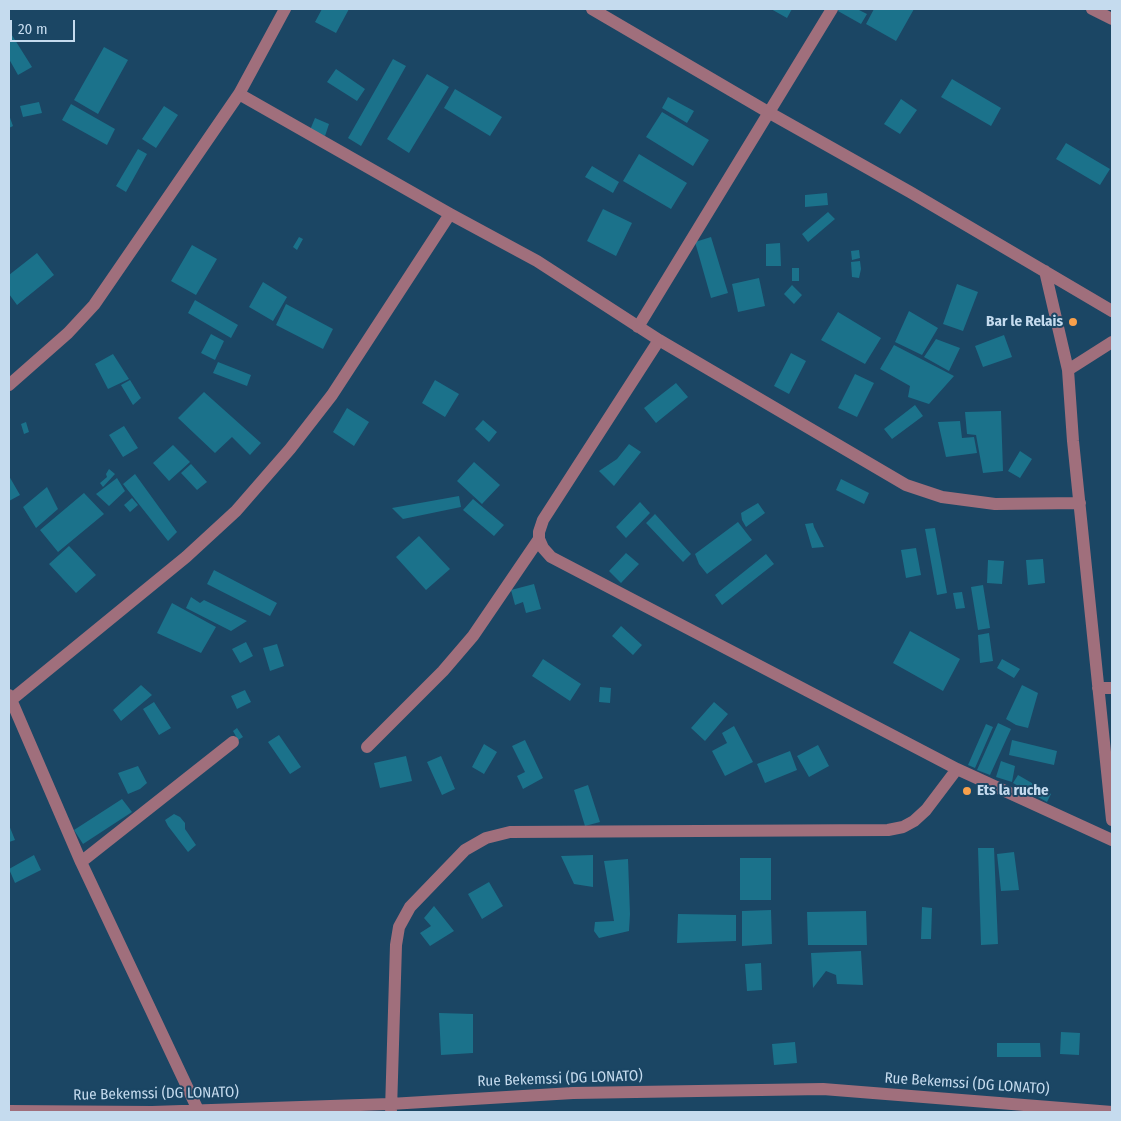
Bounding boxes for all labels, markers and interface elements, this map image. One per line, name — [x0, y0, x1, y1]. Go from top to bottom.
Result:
scale bar — [12, 10, 78, 42]
text: 20 m — [18, 20, 48, 38]
place label: Bar le Relais — [986, 313, 1063, 331]
marker: Bar le Relais — [1067, 316, 1079, 328]
place label: Ets la ruche — [977, 782, 1049, 800]
marker: Ets la ruche — [961, 785, 973, 797]
street label: Rue Bekemssi (DG LONATO) — [477, 1067, 643, 1091]
street label: Rue Bekemssi (DG LONATO) — [884, 1069, 1050, 1099]
street label: Rue Bekemssi (DG LONATO) — [73, 1084, 239, 1104]

